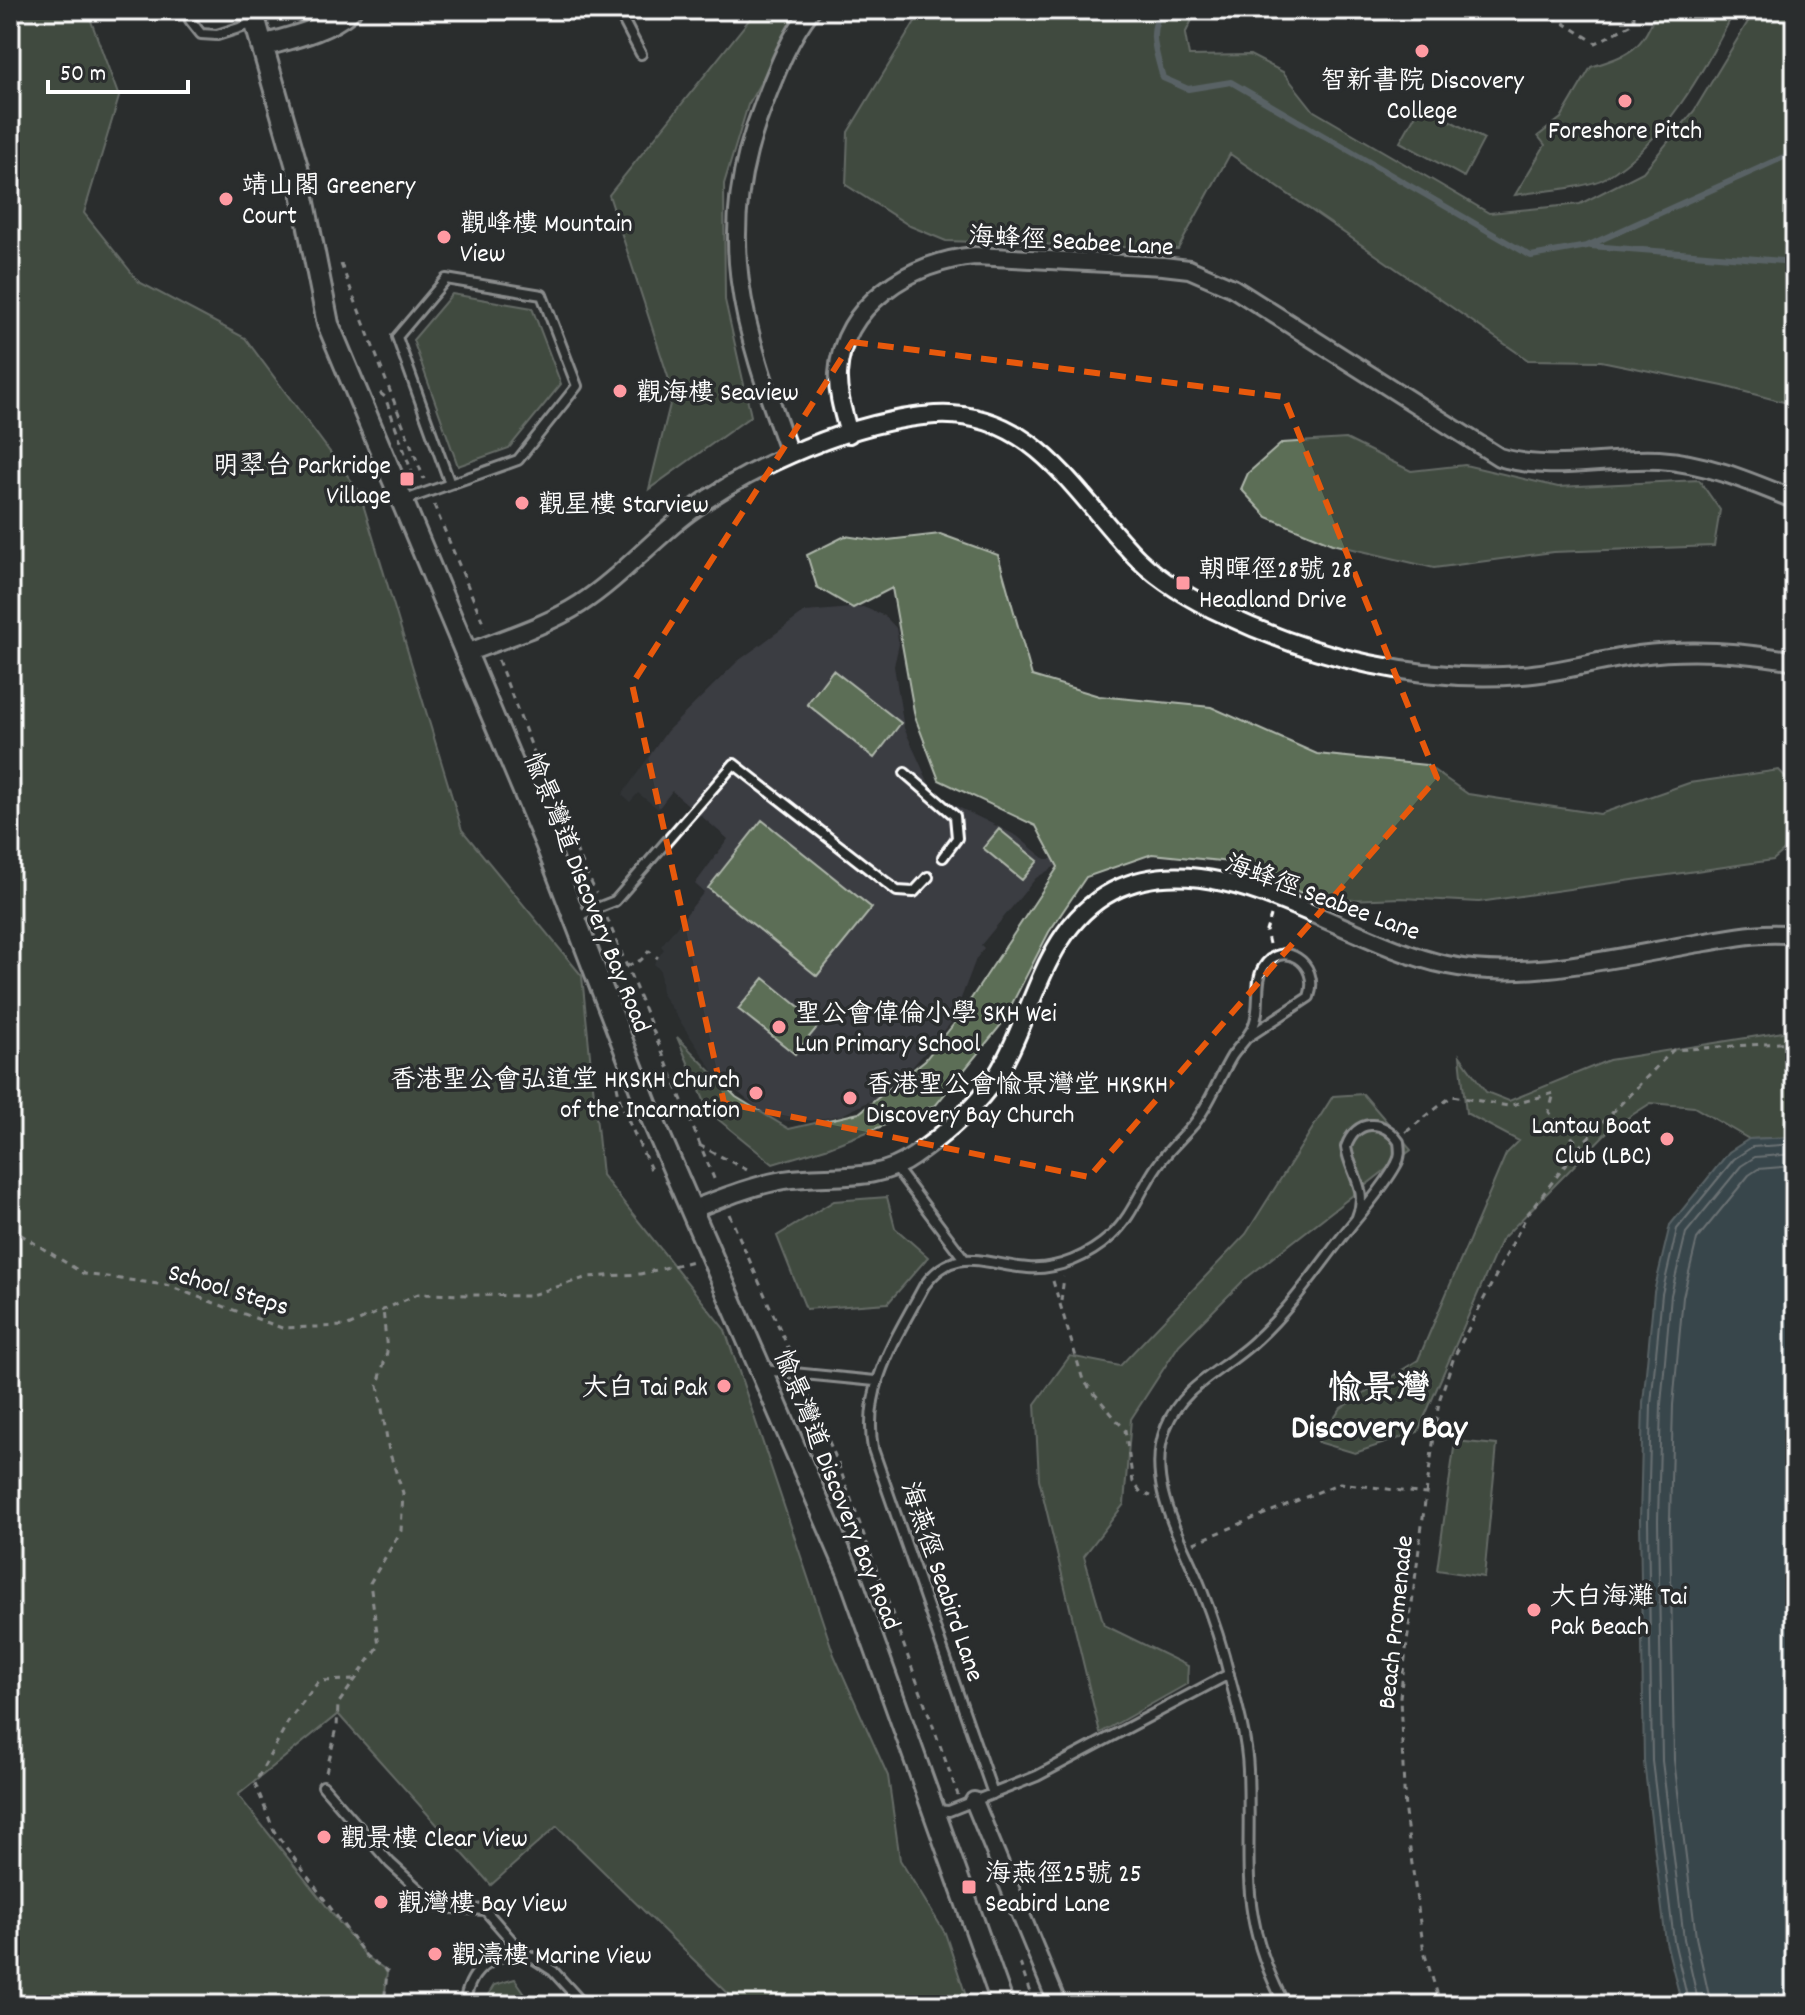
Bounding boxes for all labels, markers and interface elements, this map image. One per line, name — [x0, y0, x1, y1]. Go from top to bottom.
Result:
marker: 智新書院 Discovery College — [1413, 42, 1431, 60]
scale bar — [48, 44, 188, 94]
text: 50 m — [60, 58, 106, 92]
place label: 智新書院 Discovery College — [1320, 64, 1524, 131]
marker: Foreshore Pitch — [1616, 92, 1634, 110]
place label: Foreshore Pitch — [1548, 114, 1702, 151]
place label: 靖山閣 Greenery Court — [242, 169, 416, 236]
marker: 靖山閣 Greenery Court — [217, 190, 235, 208]
place label: 觀峰樓 Mountain View — [460, 207, 633, 274]
street label: 海蜂徑 Seabee Lane — [967, 220, 1174, 267]
marker: 觀峰樓 Mountain View — [435, 228, 453, 246]
place label: 觀海樓 Seaview — [636, 376, 799, 413]
marker: 觀海樓 Seaview — [611, 382, 629, 400]
place label: 明翠台 Parkridge Village — [213, 449, 391, 516]
marker: 明翠台 Parkridge Village — [398, 470, 416, 488]
place label: 觀星樓 Starview — [538, 488, 709, 525]
marker: 觀星樓 Starview — [513, 494, 531, 512]
place label: 朝暉徑28號 28 Headland Drive — [1199, 553, 1353, 620]
marker: 朝暉徑28號 28 Headland Drive — [1174, 574, 1192, 592]
street label: 愉景灣道 Discovery Bay Road — [513, 748, 659, 1039]
street label: 海蜂徑 Seabee Lane — [1219, 847, 1425, 952]
place label: 聖公會偉倫小學 SKH Wei Lun Primary School — [795, 997, 1057, 1064]
marker: 聖公會偉倫小學 SKH Wei Lun Primary School — [770, 1018, 788, 1036]
place label: 香港聖公會弘道堂 HKSKH Church of the Incarnation — [390, 1063, 740, 1130]
place label: 香港聖公會愉景灣堂 HKSKH Discovery Bay Church — [866, 1068, 1168, 1135]
marker: 香港聖公會弘道堂 HKSKH Church of the Incarnation — [747, 1084, 765, 1102]
marker: 香港聖公會愉景灣堂 HKSKH Discovery Bay Church — [841, 1089, 859, 1107]
place label: Lantau Boat Club (LBC) — [1532, 1109, 1651, 1176]
marker: Lantau Boat Club (LBC) — [1658, 1130, 1676, 1148]
street label: School Steps — [163, 1255, 293, 1327]
street label: 愉景灣道 Discovery Bay Road — [763, 1345, 909, 1636]
district label: 愉景灣 Discovery Bay — [1291, 1367, 1468, 1455]
place label: 大白 Tai Pak — [582, 1371, 708, 1408]
marker: 大白 Tai Pak — [715, 1377, 733, 1395]
street label: 海燕徑 Seabird Lane — [889, 1477, 992, 1687]
street label: Beach Promenade — [1370, 1534, 1425, 1711]
place label: 大白海灘 Tai Pak Beach — [1550, 1580, 1688, 1647]
marker: 大白海灘 Tai Pak Beach — [1525, 1601, 1543, 1619]
place label: 觀景樓 Clear View — [340, 1822, 528, 1859]
marker: 觀景樓 Clear View — [315, 1828, 333, 1846]
place label: 海燕徑25號 25 Seabird Lane — [985, 1857, 1142, 1924]
marker: 海燕徑25號 25 Seabird Lane — [960, 1878, 978, 1896]
place label: 觀灣樓 Bay View — [397, 1887, 567, 1924]
marker: 觀灣樓 Bay View — [372, 1893, 390, 1911]
place label: 觀濤樓 Marine View — [451, 1939, 652, 1976]
marker: 觀濤樓 Marine View — [426, 1945, 444, 1963]

